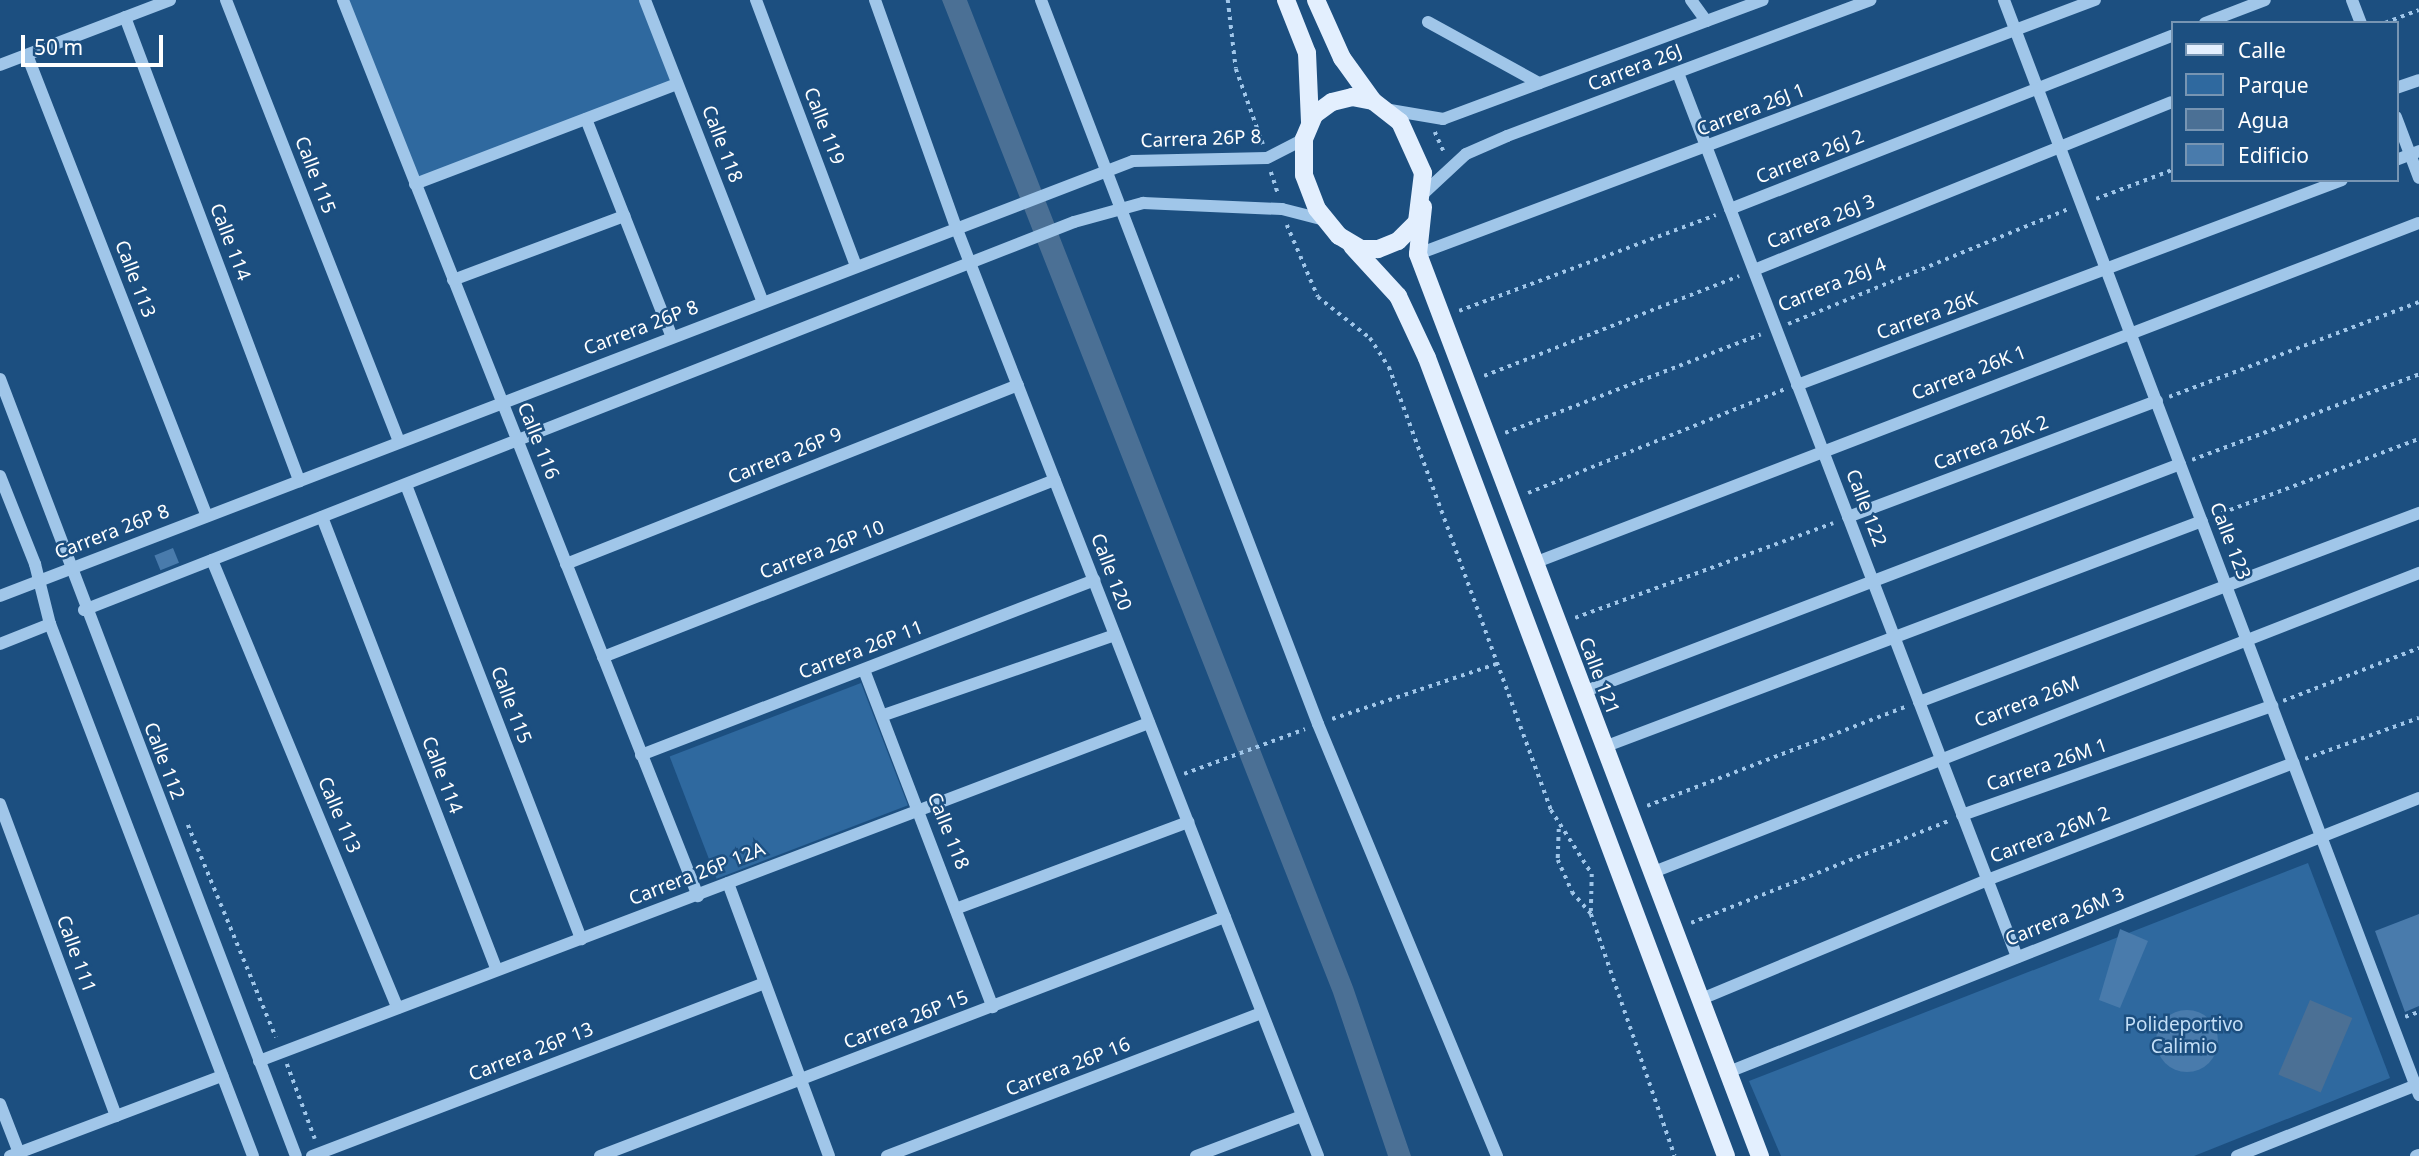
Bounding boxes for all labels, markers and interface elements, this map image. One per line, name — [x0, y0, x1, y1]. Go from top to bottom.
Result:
scale bar — [24, 21, 166, 65]
legend — [2170, 21, 2398, 182]
text: 50 m — [34, 33, 83, 61]
text: Calle — [2238, 36, 2286, 64]
street label: Carrera 26J — [1585, 40, 1685, 96]
text: Parque — [2238, 71, 2308, 99]
street label: Carrera 26J 1 — [1693, 79, 1809, 141]
street label: Calle 119 — [799, 84, 849, 168]
street label: Calle 118 — [697, 102, 747, 186]
text: Agua — [2238, 106, 2289, 134]
street label: Carrera 26P 8 — [1140, 125, 1262, 153]
street label: Carrera 26J 2 — [1753, 125, 1867, 189]
street label: Calle 115 — [290, 133, 340, 217]
text: Edificio — [2238, 141, 2309, 169]
street label: Carrera 26J 3 — [1764, 190, 1878, 254]
street label: Calle 114 — [205, 200, 255, 284]
street label: Calle 113 — [110, 237, 160, 321]
street label: Carrera 26J 4 — [1775, 253, 1889, 317]
street label: Carrera 26K — [1874, 287, 1980, 345]
street label: Carrera 26P 8 — [581, 296, 701, 360]
street label: Carrera 26K 1 — [1908, 341, 2030, 405]
street label: Calle 116 — [512, 399, 564, 483]
street label: Carrera 26K 2 — [1930, 411, 2052, 475]
street label: Carrera 26P 9 — [725, 423, 845, 489]
street label: Calle 122 — [1841, 466, 1891, 550]
street label: Calle 123 — [2205, 499, 2255, 583]
street label: Carrera 26P 8 — [52, 500, 172, 564]
street label: Carrera 26P 10 — [756, 516, 888, 584]
street label: Calle 120 — [1086, 530, 1136, 614]
street label: Carrera 26P 11 — [795, 616, 927, 684]
street label: Calle 121 — [1574, 634, 1624, 718]
street label: Calle 115 — [486, 663, 536, 747]
street label: Carrera 26M — [1971, 672, 2083, 732]
street label: Calle 112 — [139, 719, 189, 803]
street label: Calle 114 — [417, 733, 467, 817]
street label: Carrera 26M 1 — [1983, 734, 2111, 796]
street label: Calle 113 — [313, 773, 365, 857]
street label: Calle 118 — [922, 789, 974, 873]
street label: Carrera 26M 2 — [1987, 802, 2113, 868]
street label: Carrera 26P 12A — [626, 838, 768, 910]
street label: Carrera 26M 3 — [2002, 883, 2128, 951]
street label: Calle 111 — [51, 912, 101, 996]
street label: Carrera 26P 15 — [840, 986, 972, 1054]
park label: Polideportivo Calimio — [2124, 1014, 2244, 1058]
street label: Carrera 26P 13 — [465, 1018, 597, 1086]
street label: Carrera 26P 16 — [1002, 1033, 1134, 1101]

